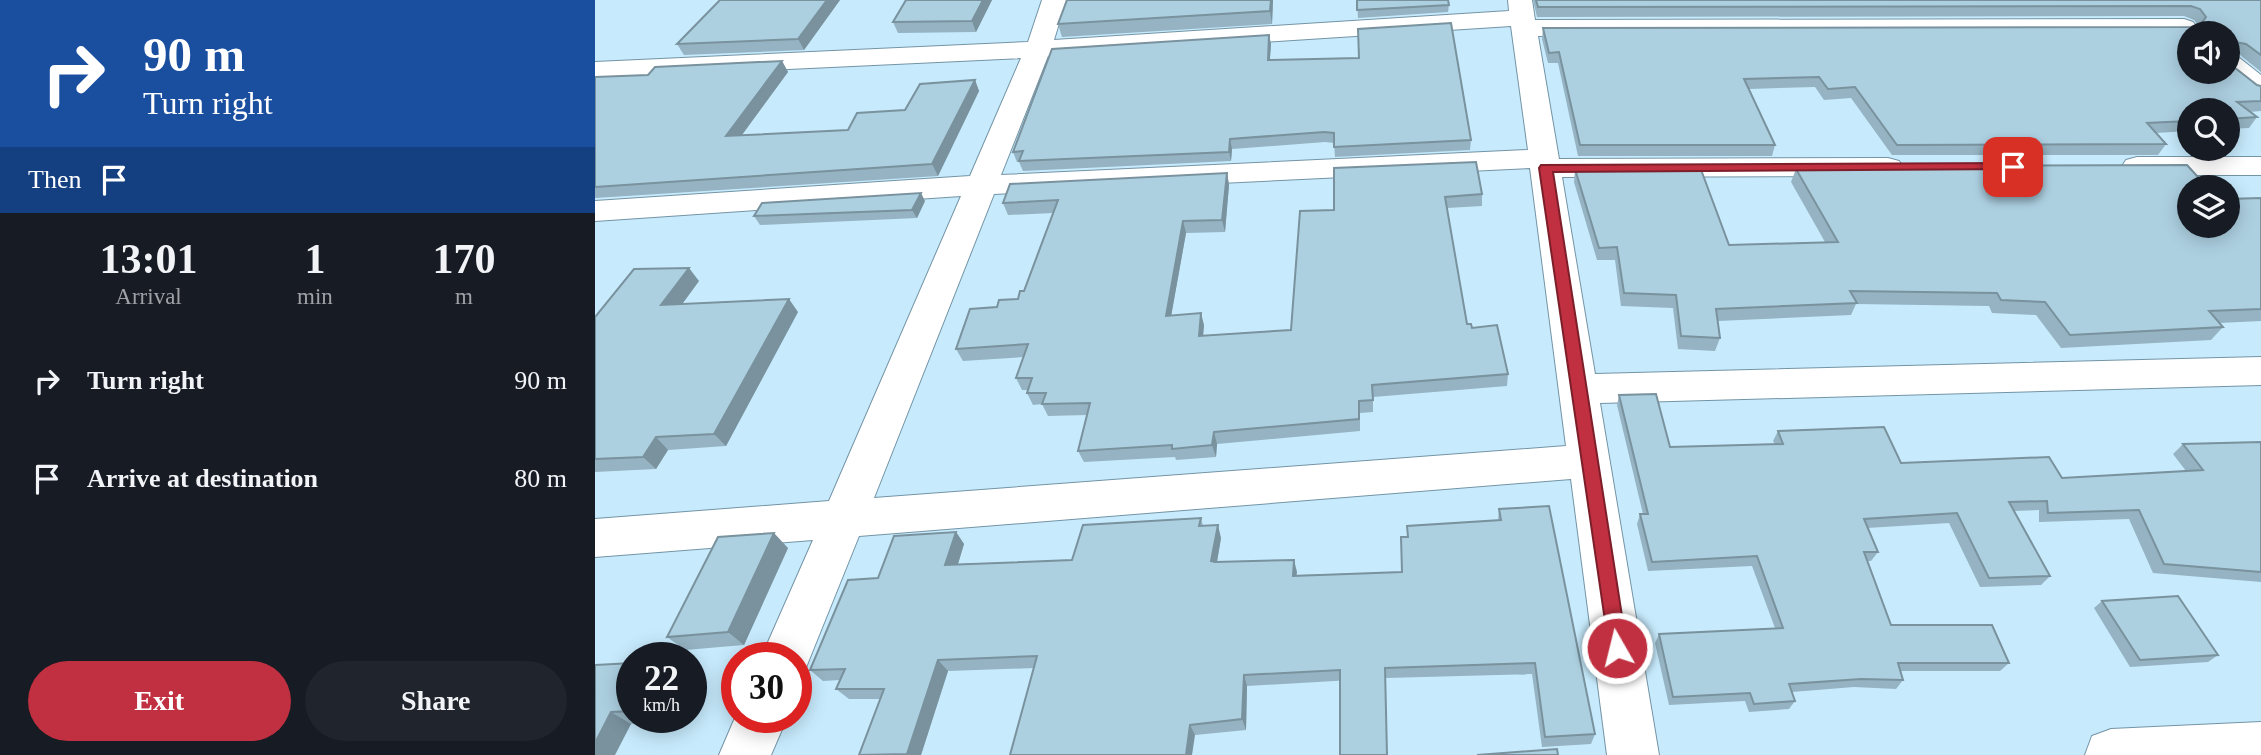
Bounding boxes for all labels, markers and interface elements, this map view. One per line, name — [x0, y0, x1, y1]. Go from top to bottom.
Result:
map controls — [2177, 21, 2240, 238]
button: sound — [2177, 21, 2240, 84]
text: 90 m — [143, 27, 245, 82]
icon: right — [28, 28, 119, 119]
text: Turn right — [143, 85, 273, 121]
button: search — [2177, 98, 2240, 161]
pin — [1983, 137, 2043, 197]
icon: arrive — [1994, 148, 2032, 186]
icon: arrive — [95, 161, 133, 199]
text: Then — [28, 165, 81, 194]
button: layers — [2177, 175, 2240, 238]
text: 13:01 — [100, 236, 198, 282]
text: 1 — [304, 236, 325, 282]
text: 170 — [432, 236, 495, 282]
text: Arrival — [115, 284, 182, 309]
text: min — [297, 284, 333, 309]
text: m — [455, 284, 473, 309]
icon: right — [28, 362, 66, 400]
text: Turn right — [87, 366, 204, 395]
text: 90 m — [514, 366, 567, 395]
icon: arrive — [28, 460, 66, 498]
text: Arrive at destination — [87, 464, 318, 493]
text: 80 m — [514, 464, 567, 493]
position arrow — [1580, 611, 1654, 685]
speed limit sign: 30 — [721, 642, 812, 733]
text: 22 — [644, 659, 679, 698]
button: Exit — [28, 661, 291, 741]
button: Share — [305, 661, 567, 741]
text: km/h — [643, 695, 680, 715]

